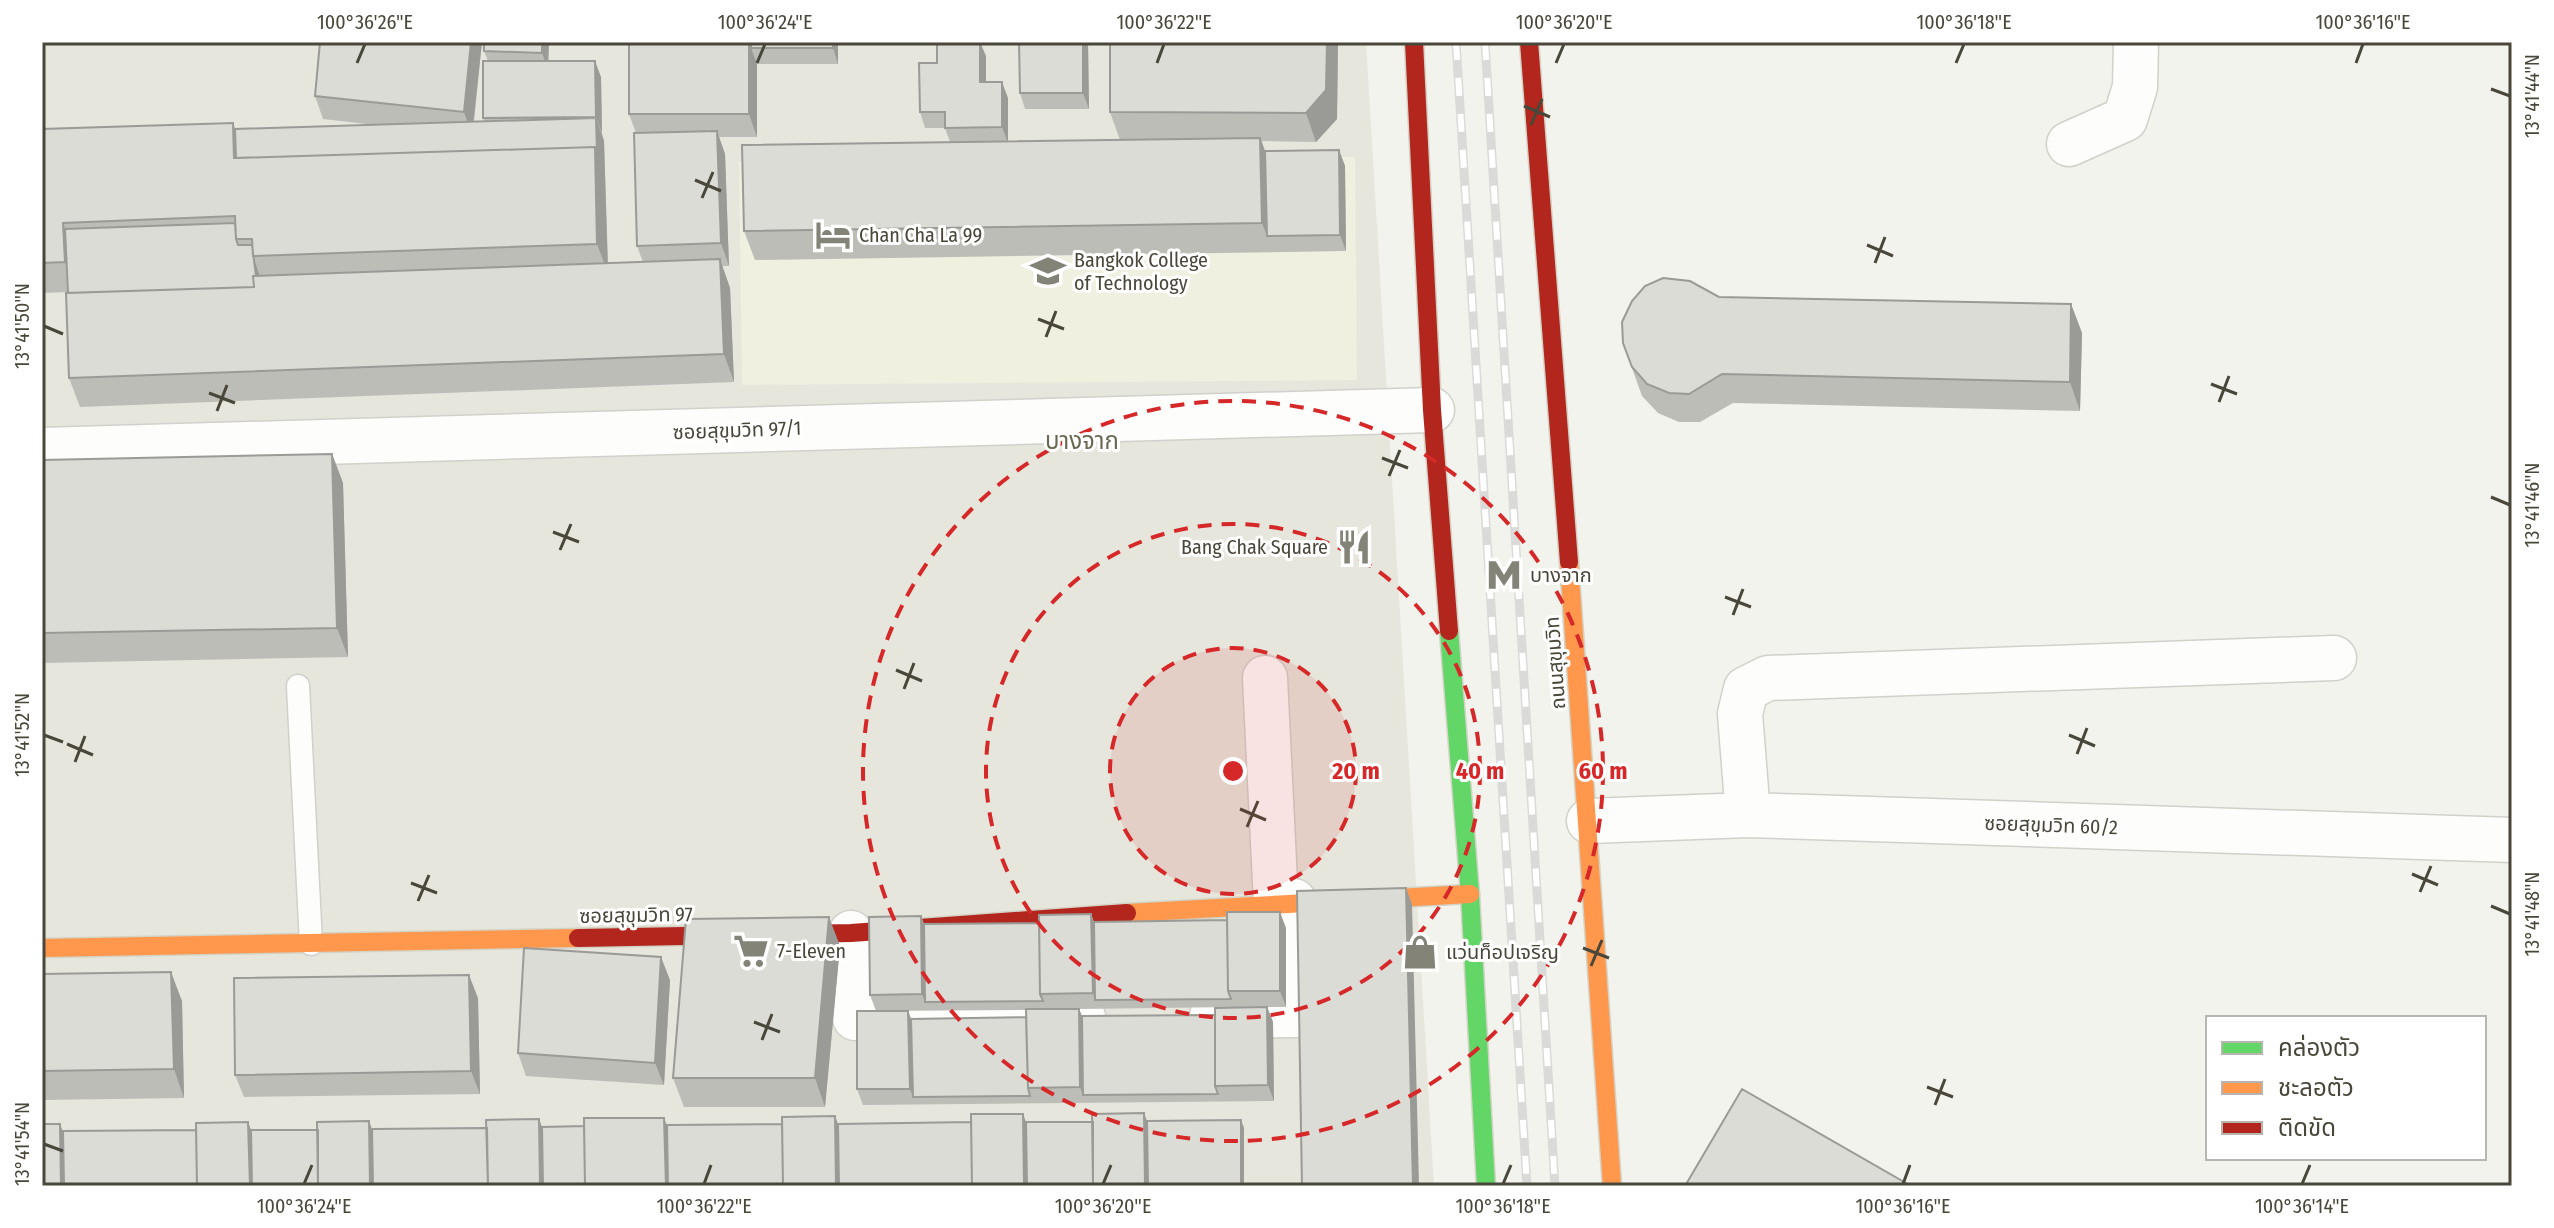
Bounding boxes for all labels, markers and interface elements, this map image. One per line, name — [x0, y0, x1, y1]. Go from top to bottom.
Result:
text: 100°36'26"E — [317, 10, 413, 34]
text: 100°36'24"E — [718, 10, 812, 34]
text: 100°36'22"E — [1116, 10, 1212, 34]
text: 100°36'20"E — [1516, 10, 1612, 34]
text: 100°36'18"E — [1916, 10, 2012, 34]
text: 100°36'16"E — [2316, 10, 2410, 34]
text: 13°41'44"N — [2520, 54, 2544, 138]
hotel icon: Chan Cha La 99 — [814, 216, 852, 254]
place label: Chan Cha La 99 — [859, 223, 982, 247]
place label: Bangkok College of Technology — [1074, 248, 1208, 295]
school or university icon: Bangkok College of Technology — [1029, 252, 1067, 290]
text: 13°41'50"N — [10, 283, 34, 369]
street label: ซอยสุขุมวิท 97/1 — [672, 416, 802, 444]
district label: บางจาก — [1045, 427, 1119, 455]
text: 13°41'46"N — [2520, 463, 2544, 547]
restaurant icon: Bang Chak Square — [1335, 528, 1373, 566]
place label: Bang Chak Square — [1181, 535, 1328, 559]
metro station icon: บางจาก — [1485, 556, 1523, 594]
place label: บางจาก — [1530, 563, 1592, 587]
street label: ถนนสุขุมวิท — [1540, 616, 1570, 710]
text: 13°41'52"N — [10, 693, 34, 777]
centre of rings — [1219, 757, 1247, 785]
text: 20 m — [1331, 757, 1380, 785]
text: 40 m — [1456, 757, 1504, 785]
text: 60 m — [1579, 757, 1627, 785]
street label: ซอยสุขุมวิท 60/2 — [1984, 811, 2118, 839]
text: 13°41'48"N — [2520, 872, 2544, 956]
street label: ซอยสุขุมวิท 97 — [579, 902, 693, 928]
supermarket icon: 7-Eleven — [732, 932, 770, 970]
shop icon: แว่นท็อปเจริญ — [1401, 933, 1439, 971]
place label: 7-Eleven — [777, 939, 846, 963]
place label: แว่นท็อปเจริญ — [1446, 940, 1559, 964]
legend — [2206, 1016, 2486, 1160]
text: คล่องตัว — [2278, 1034, 2360, 1062]
text: ชะลอตัว — [2278, 1074, 2354, 1102]
text: 13°41'54"N — [10, 1102, 34, 1186]
text: ติดขัด — [2278, 1114, 2336, 1142]
text: 100°36'24"E — [257, 1194, 351, 1218]
text: 100°36'22"E — [656, 1194, 752, 1218]
text: 100°36'20"E — [1055, 1194, 1151, 1218]
text: 100°36'18"E — [1455, 1194, 1551, 1218]
text: 100°36'16"E — [1856, 1194, 1950, 1218]
text: 100°36'14"E — [2255, 1194, 2349, 1218]

